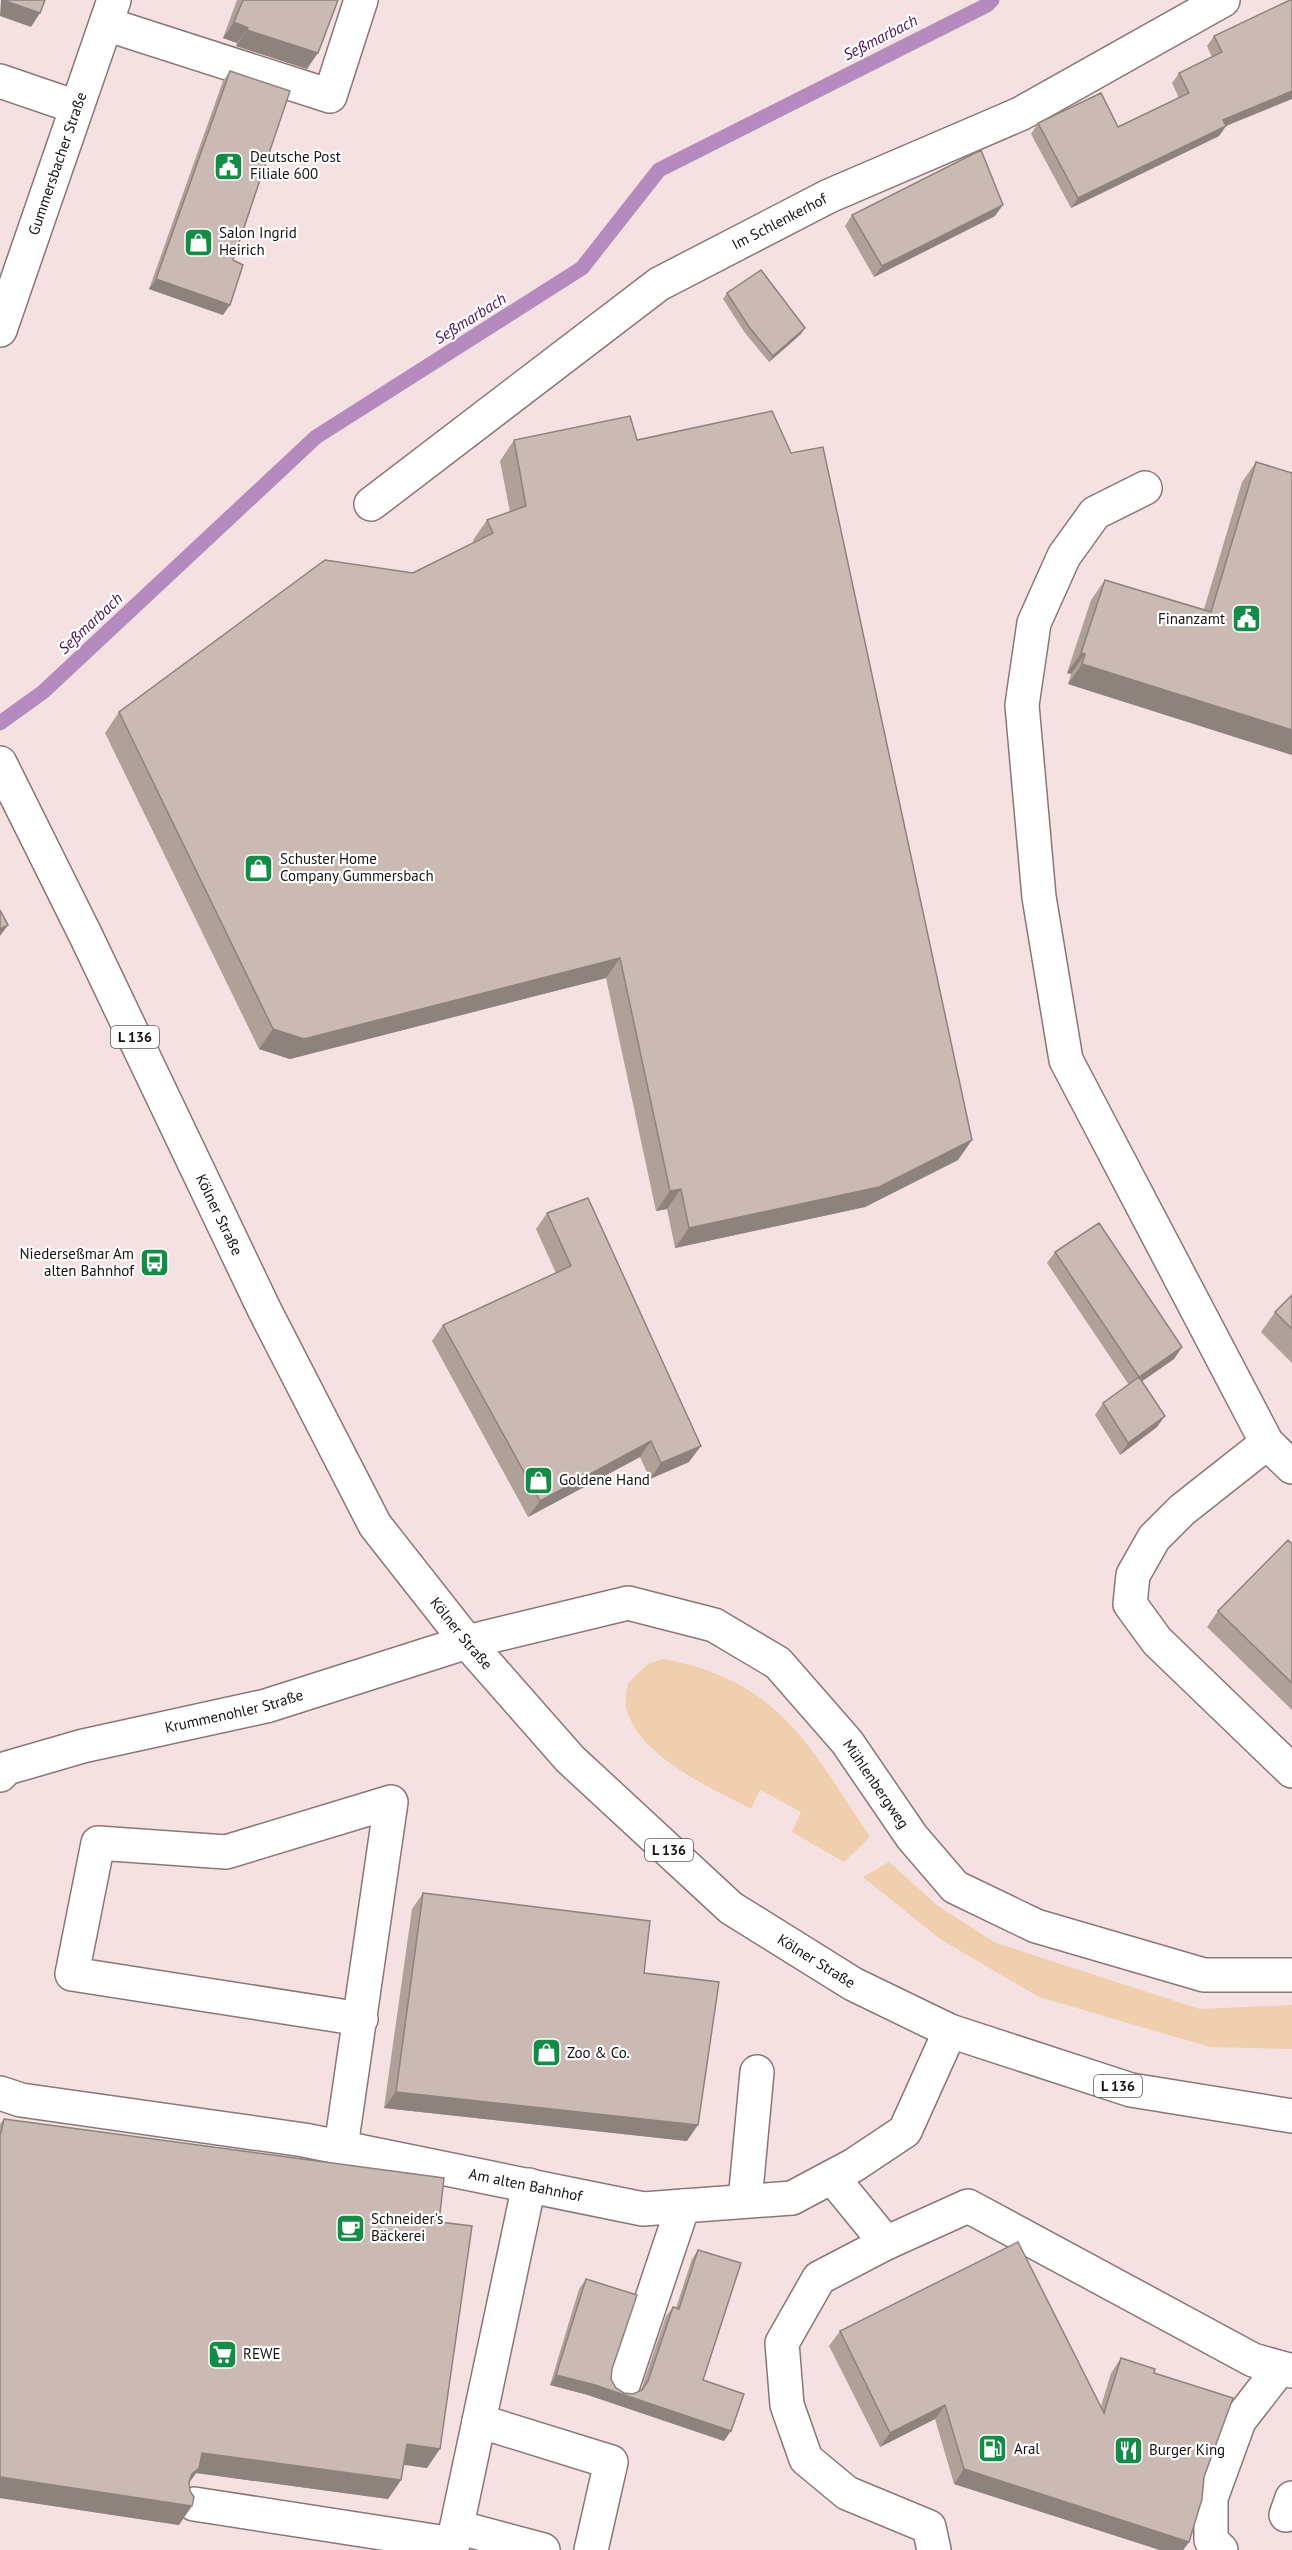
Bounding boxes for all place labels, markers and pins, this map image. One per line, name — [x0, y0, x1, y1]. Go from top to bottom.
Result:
place label: Deutsche Post Filiale 600 — [250, 147, 341, 183]
public building icon: Deutsche Post Filiale 600 — [213, 150, 245, 182]
place label: Salon Ingrid Heirich — [219, 223, 297, 259]
shop icon: Salon Ingrid Heirich — [182, 226, 214, 258]
public building icon: Finanzamt — [1230, 603, 1262, 635]
place label: Finanzamt — [1158, 609, 1225, 628]
place label: Schuster Home Company Gummersbach — [280, 849, 434, 885]
shop icon: Schuster Home Company Gummersbach — [243, 852, 275, 884]
place label: Niederseßmar Am alten Bahnhof — [19, 1244, 135, 1280]
bus stop icon: Niederseßmar Am alten Bahnhof — [139, 1247, 171, 1279]
shop icon: Goldene Hand — [522, 1464, 554, 1496]
place label: Goldene Hand — [559, 1470, 650, 1489]
shop icon: Zoo & Co. — [530, 2037, 562, 2069]
place label: Zoo & Co. — [567, 2043, 630, 2062]
place label: Schneider's Bäckerei — [371, 2209, 443, 2245]
cafe icon: Schneider's Bäckerei — [334, 2212, 366, 2244]
supermarket icon: REWE — [206, 2338, 238, 2370]
place label: REWE — [243, 2344, 280, 2363]
fuel station icon: Aral — [977, 2433, 1009, 2465]
restaurant icon: Burger King — [1112, 2434, 1144, 2466]
place label: Aral — [1014, 2439, 1040, 2458]
place label: Burger King — [1149, 2440, 1225, 2459]

